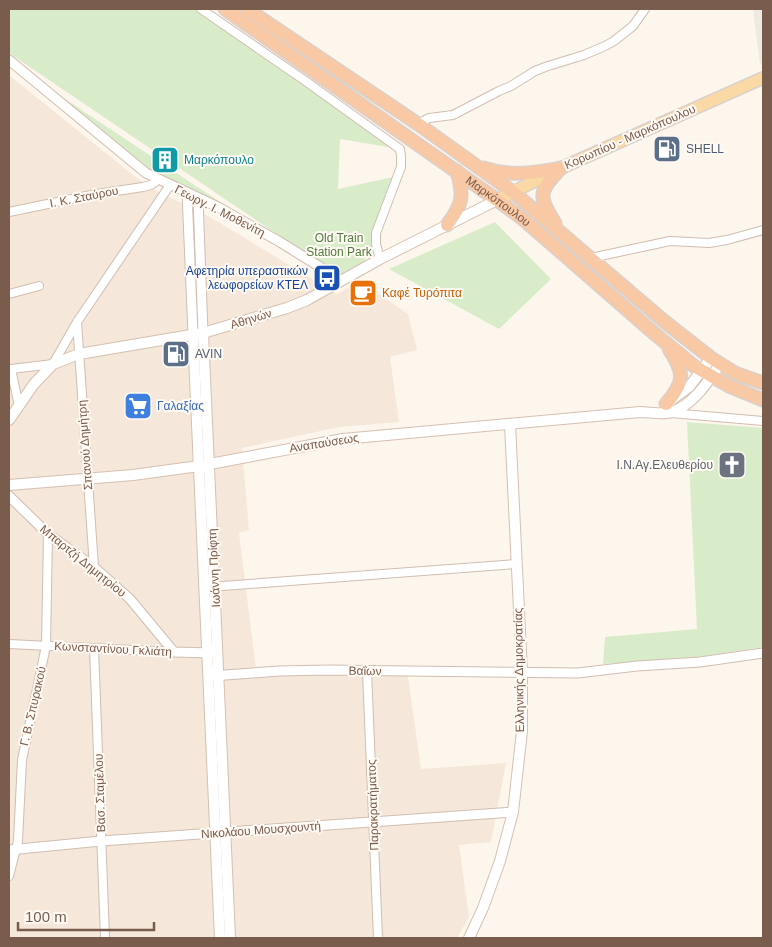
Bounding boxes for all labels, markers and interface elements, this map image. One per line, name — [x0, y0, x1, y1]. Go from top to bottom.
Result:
street label: Κορωπίου - Μαρκόπουλου — [562, 102, 698, 172]
fuel station icon: SHELL — [652, 134, 682, 164]
place label: SHELL — [686, 142, 724, 156]
building icon: Μαρκόπουλο — [150, 145, 180, 175]
place label: Μαρκόπουλο — [184, 153, 254, 167]
street label: Μαρκόπουλου — [463, 173, 533, 229]
street label: Γεωργ. Ι. Μοθενίτη — [172, 182, 268, 240]
street label: Ι. Κ. Σταύρου — [48, 183, 120, 211]
park label: Old Train Station Park — [306, 231, 373, 259]
bus stop icon: Αφετηρία υπεραστικών λεωφορείων ΚΤΕΛ — [312, 263, 342, 293]
place label: Αφετηρία υπεραστικών λεωφορείων ΚΤΕΛ — [186, 264, 308, 292]
cafe icon: Καφέ Τυρóπιτα — [348, 278, 378, 308]
place label: Καφέ Τυρóπιτα — [382, 286, 462, 300]
street label: Αθηνών — [229, 306, 273, 332]
fuel station icon: AVIN — [161, 339, 191, 369]
place label: AVIN — [195, 347, 222, 361]
supermarket icon: Γαλαξίας — [123, 391, 153, 421]
street label: Σπανού Δημήτρη — [75, 399, 95, 491]
place label: Γαλαξίας — [157, 399, 204, 413]
street label: Αναπαύσεως — [288, 431, 360, 455]
church icon: Ι.Ν.Αγ.Ελευθερίου — [717, 450, 747, 480]
place label: Ι.Ν.Αγ.Ελευθερίου — [617, 458, 713, 472]
street label: Μπαρτζή Δημητρίου — [37, 522, 129, 600]
street label: Ιωάννη Πρίφτη — [205, 528, 223, 608]
street label: Ελληνικής Δημοκρατίας — [511, 607, 527, 732]
street label: Κωνσταντίνου Γκλιάτη — [54, 639, 172, 659]
street label: Βαΐων — [348, 664, 382, 678]
street label: Γ. Β. Σπυρακού — [17, 665, 49, 747]
street label: Βασ. Σταμέλου — [92, 753, 108, 833]
street label: Παρακρατήματος — [364, 759, 382, 851]
street label: Νικολάου Μουσχουντή — [201, 819, 321, 841]
scale bar — [18, 900, 154, 932]
text: 100 m — [25, 908, 67, 925]

